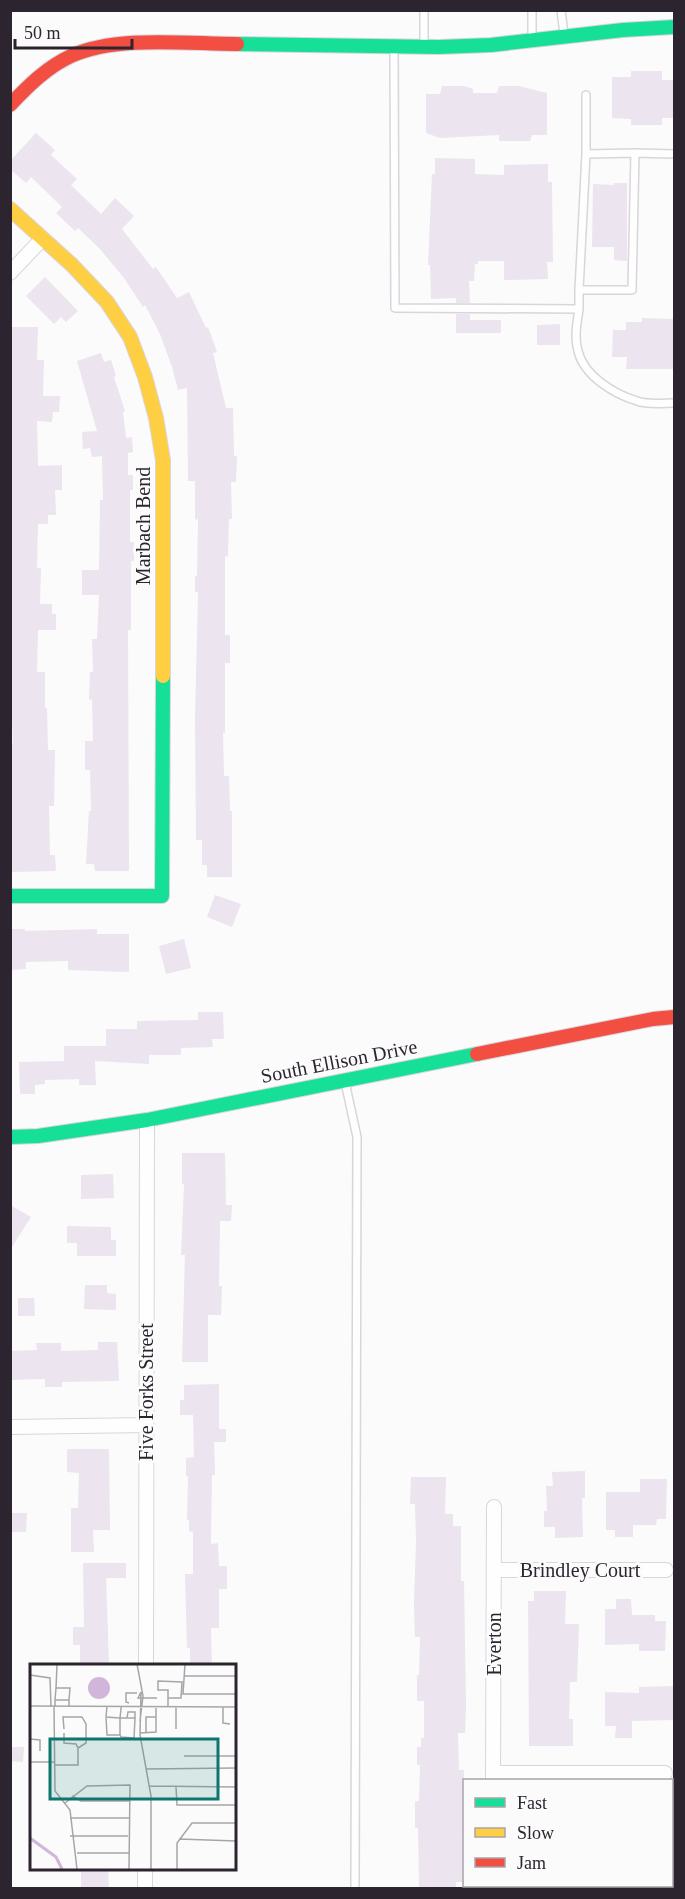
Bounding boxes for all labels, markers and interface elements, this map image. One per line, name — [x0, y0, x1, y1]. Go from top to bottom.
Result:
scale bar — [15, 12, 132, 50]
text: 50 m — [24, 23, 61, 43]
street label: Marbach Bend — [132, 467, 154, 585]
street label: South Ellison Drive — [259, 1035, 419, 1087]
street label: Five Forks Street — [135, 1323, 157, 1461]
street label: Brindley Court — [520, 1559, 641, 1582]
street label: Everton — [483, 1612, 505, 1676]
inset map — [30, 1664, 236, 1869]
legend — [463, 1779, 673, 1887]
text: Fast — [517, 1793, 547, 1813]
text: Slow — [517, 1823, 554, 1843]
text: Jam — [517, 1853, 546, 1873]

